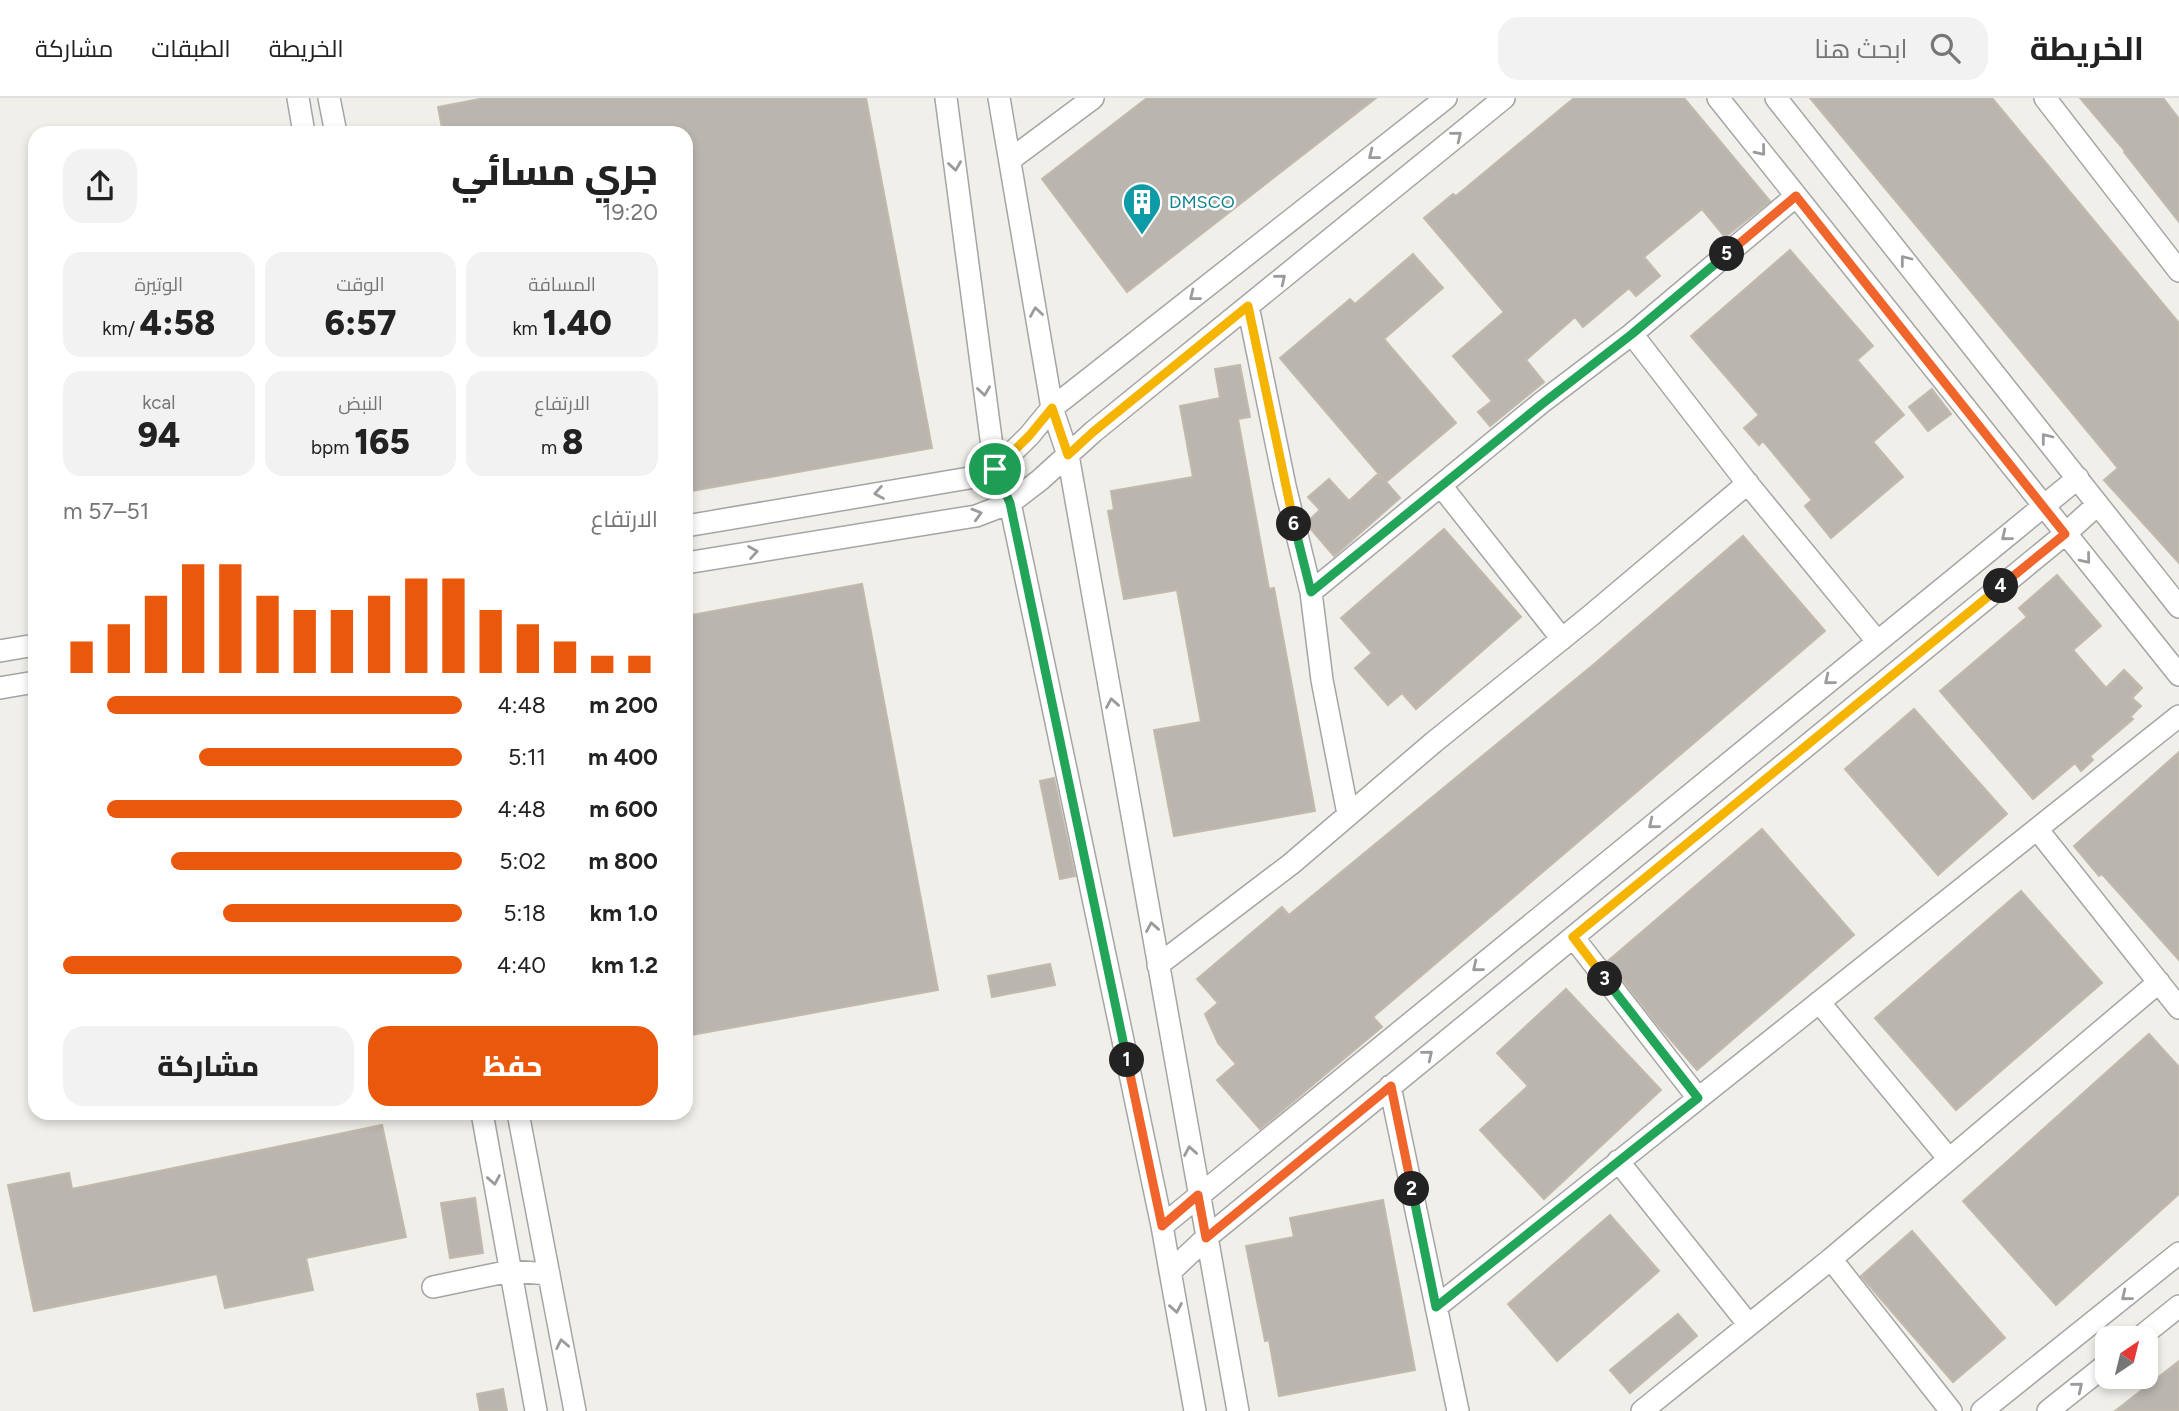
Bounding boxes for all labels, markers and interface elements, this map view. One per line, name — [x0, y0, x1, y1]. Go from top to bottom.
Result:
search box — [1498, 17, 1988, 80]
icon: search — [1926, 29, 1964, 67]
text: الخريطة — [2030, 29, 2144, 68]
text: ابحث هنا — [1814, 33, 1908, 65]
text: مشاركة — [35, 34, 113, 63]
text: الطبقات — [151, 34, 231, 63]
text: الخريطة — [269, 34, 344, 63]
one-way arrow — [1450, 132, 1462, 145]
one-way arrow — [1752, 144, 1765, 156]
one-way arrow — [1369, 147, 1381, 160]
button: share — [63, 149, 137, 223]
text: جري مسائي — [451, 149, 658, 195]
one-way arrow — [947, 160, 962, 172]
building icon: DMSCO — [1121, 181, 1163, 236]
place label: DMSCO — [1169, 191, 1235, 213]
text: 19:20 — [602, 198, 658, 226]
pin: 5 — [1710, 236, 1744, 272]
text: 5 — [1721, 242, 1732, 265]
one-way arrow — [1900, 255, 1913, 267]
text: الوتيرة — [134, 273, 183, 296]
text: الوقت — [336, 273, 385, 296]
text: المسافة — [528, 273, 596, 296]
one-way arrow — [1273, 275, 1285, 288]
one-way arrow — [1190, 288, 1202, 301]
text: 4:58 — [140, 302, 215, 344]
text: 6:57 — [324, 302, 397, 344]
text: 1.40 — [542, 302, 612, 344]
one-way arrow — [1029, 306, 1044, 318]
text: /km — [102, 317, 140, 340]
text: km — [512, 317, 542, 340]
one-way arrow — [977, 385, 992, 397]
text: kcal — [142, 391, 175, 414]
text: النبض — [338, 392, 383, 415]
text: الارتفاع — [534, 392, 590, 415]
text: 94 — [137, 414, 180, 456]
text: 165 — [354, 421, 410, 463]
text: 8 — [562, 421, 583, 463]
one-way arrow — [2042, 433, 2055, 446]
text: bpm — [311, 436, 354, 459]
text: m — [541, 436, 562, 459]
pin — [965, 439, 1025, 499]
icon: arrive — [976, 450, 1014, 488]
one-way arrow — [873, 485, 885, 500]
text: 51–57 m — [63, 497, 149, 525]
text: الارتفاع — [591, 505, 658, 533]
pin: 6 — [1276, 506, 1312, 542]
one-way arrow — [971, 508, 983, 523]
text: 6 — [1288, 512, 1299, 535]
one-way arrow — [2001, 528, 2014, 540]
one-way arrow — [747, 545, 759, 560]
one-way arrow — [2077, 552, 2090, 564]
pin: 4 — [1983, 568, 2018, 603]
text: 4 — [1994, 574, 2007, 597]
one-way arrow — [1825, 671, 1837, 684]
text: 4:48 — [497, 691, 546, 719]
text: 200 m — [589, 691, 658, 719]
one-way arrow — [1105, 697, 1120, 709]
text: 5:11 — [508, 743, 546, 771]
text: 400 m — [588, 743, 658, 771]
text: 4:48 — [497, 795, 546, 823]
text: 600 m — [589, 795, 658, 823]
one-way arrow — [1649, 815, 1661, 828]
text: 5:02 — [499, 847, 546, 875]
text: 800 m — [589, 847, 658, 875]
text: 5:18 — [503, 899, 546, 927]
text: 1.0 km — [590, 899, 658, 927]
one-way arrow — [1145, 921, 1160, 933]
text: 4:40 — [497, 951, 546, 979]
text: 1.2 km — [591, 951, 658, 979]
one-way arrow — [1472, 959, 1484, 972]
pin: 3 — [1588, 962, 1622, 996]
text: 3 — [1599, 967, 1610, 990]
button: مشاركة — [63, 1026, 354, 1106]
button: حفظ — [368, 1026, 658, 1106]
pin: 1 — [1110, 1042, 1144, 1077]
text: 1 — [1122, 1048, 1131, 1071]
one-way arrow — [1419, 1051, 1432, 1063]
one-way arrow — [1183, 1145, 1198, 1157]
pin: 2 — [1394, 1172, 1430, 1206]
one-way arrow — [486, 1174, 501, 1186]
text: 2 — [1406, 1177, 1417, 1200]
one-way arrow — [2121, 1288, 2134, 1300]
one-way arrow — [1168, 1302, 1183, 1314]
north arrow — [2095, 1326, 2158, 1390]
map controls — [2095, 1326, 2158, 1389]
one-way arrow — [555, 1338, 570, 1350]
one-way arrow — [2070, 1383, 2082, 1396]

